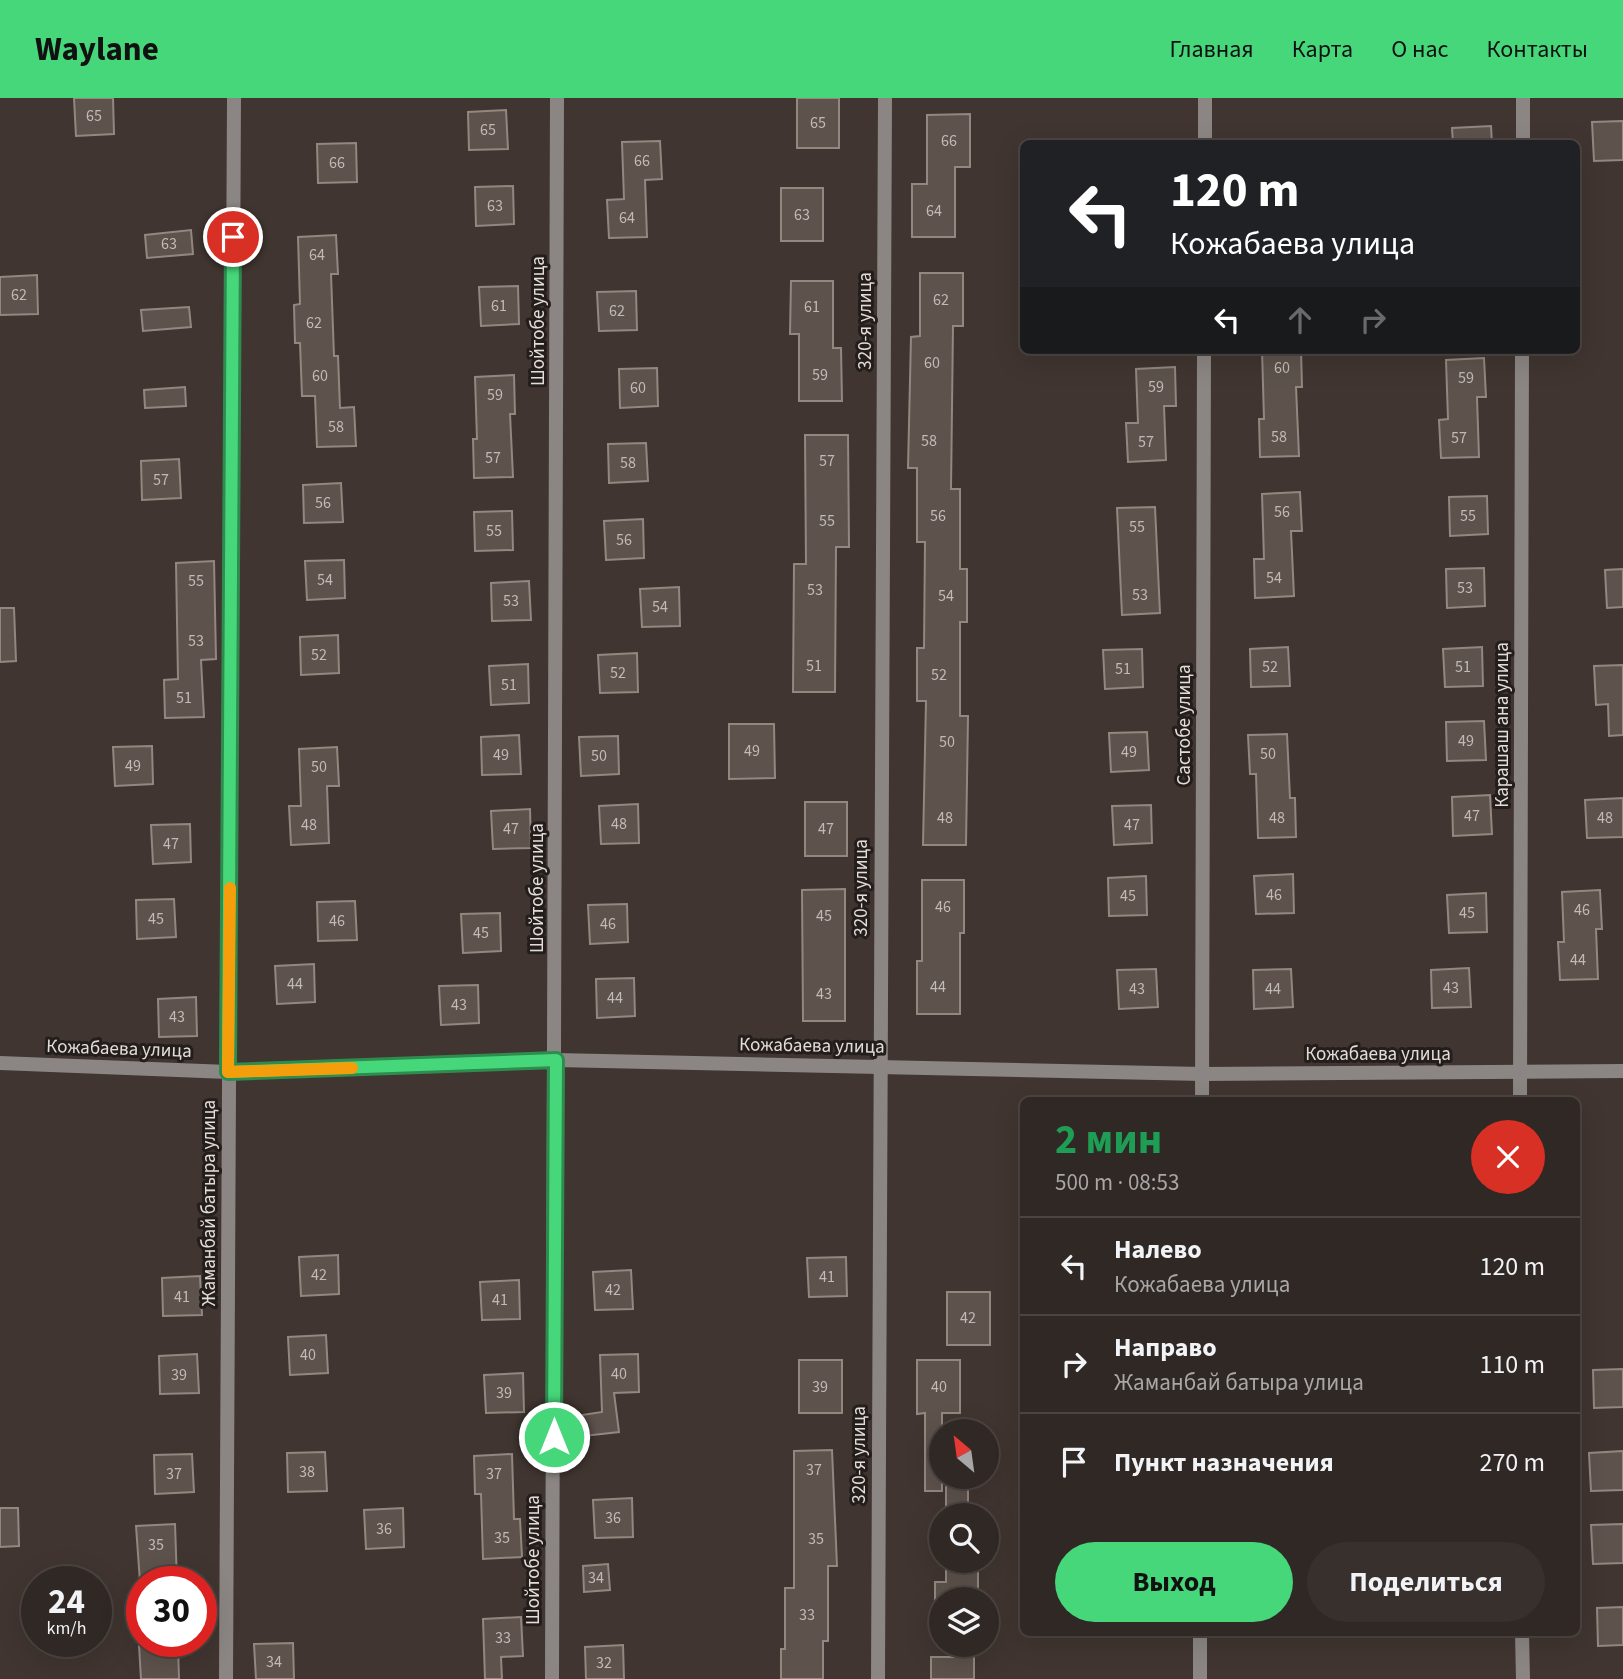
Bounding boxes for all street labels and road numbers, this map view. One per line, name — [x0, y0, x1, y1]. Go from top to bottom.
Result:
street label: Шойтобе улица — [525, 256, 552, 386]
street label: 320-я улица — [852, 272, 879, 370]
street label: Карашаш ана улица — [1489, 642, 1516, 808]
street label: Састобе улица — [1171, 664, 1198, 786]
street label: Шойтобе улица — [524, 823, 551, 953]
street label: 320-я улица — [848, 839, 875, 937]
street label: Кожабаева улица — [739, 1031, 885, 1061]
street label: Кожабаева улица — [46, 1033, 192, 1065]
street label: Кожабаева улица — [1305, 1041, 1451, 1068]
street label: Жаманбай батыра улица — [196, 1100, 223, 1306]
street label: 320-я улица — [846, 1406, 873, 1504]
street label: Шойтобе улица — [520, 1495, 547, 1625]

